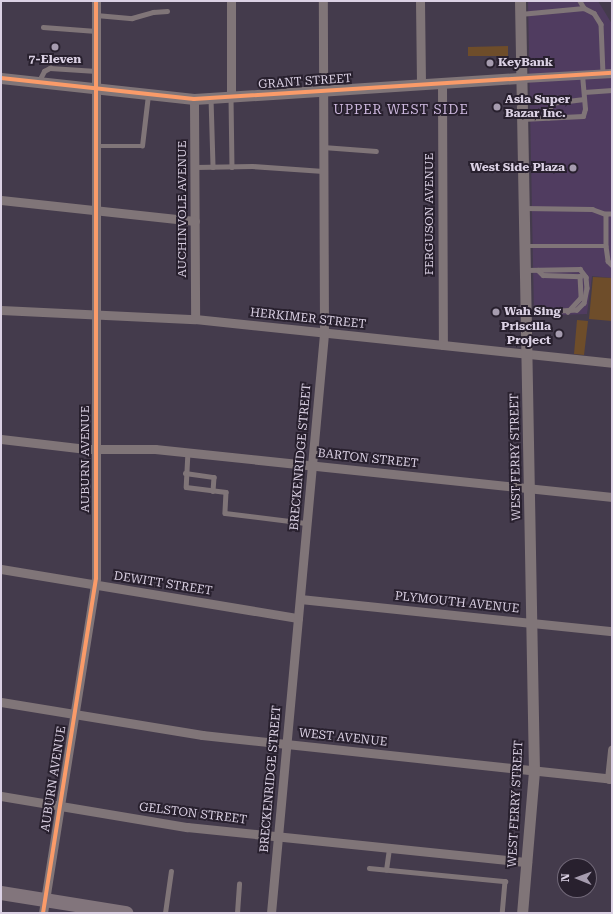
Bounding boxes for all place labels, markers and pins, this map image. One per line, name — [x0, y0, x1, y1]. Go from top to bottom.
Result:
marker: 7-Eleven — [50, 42, 60, 52]
place label: 7-Eleven — [29, 53, 81, 67]
place label: KeyBank — [498, 56, 553, 70]
marker: KeyBank — [485, 58, 495, 68]
place label: Asia Super Bazar Inc. — [505, 93, 570, 121]
marker: Asia Super Bazar Inc. — [492, 102, 502, 112]
place label: West Side Plaza — [470, 161, 565, 175]
marker: West Side Plaza — [568, 163, 578, 173]
place label: Wah Sing — [504, 305, 561, 319]
marker: Wah Sing — [491, 307, 501, 317]
place label: Priscilla Project — [501, 320, 551, 348]
marker: Priscilla Project — [554, 329, 564, 339]

